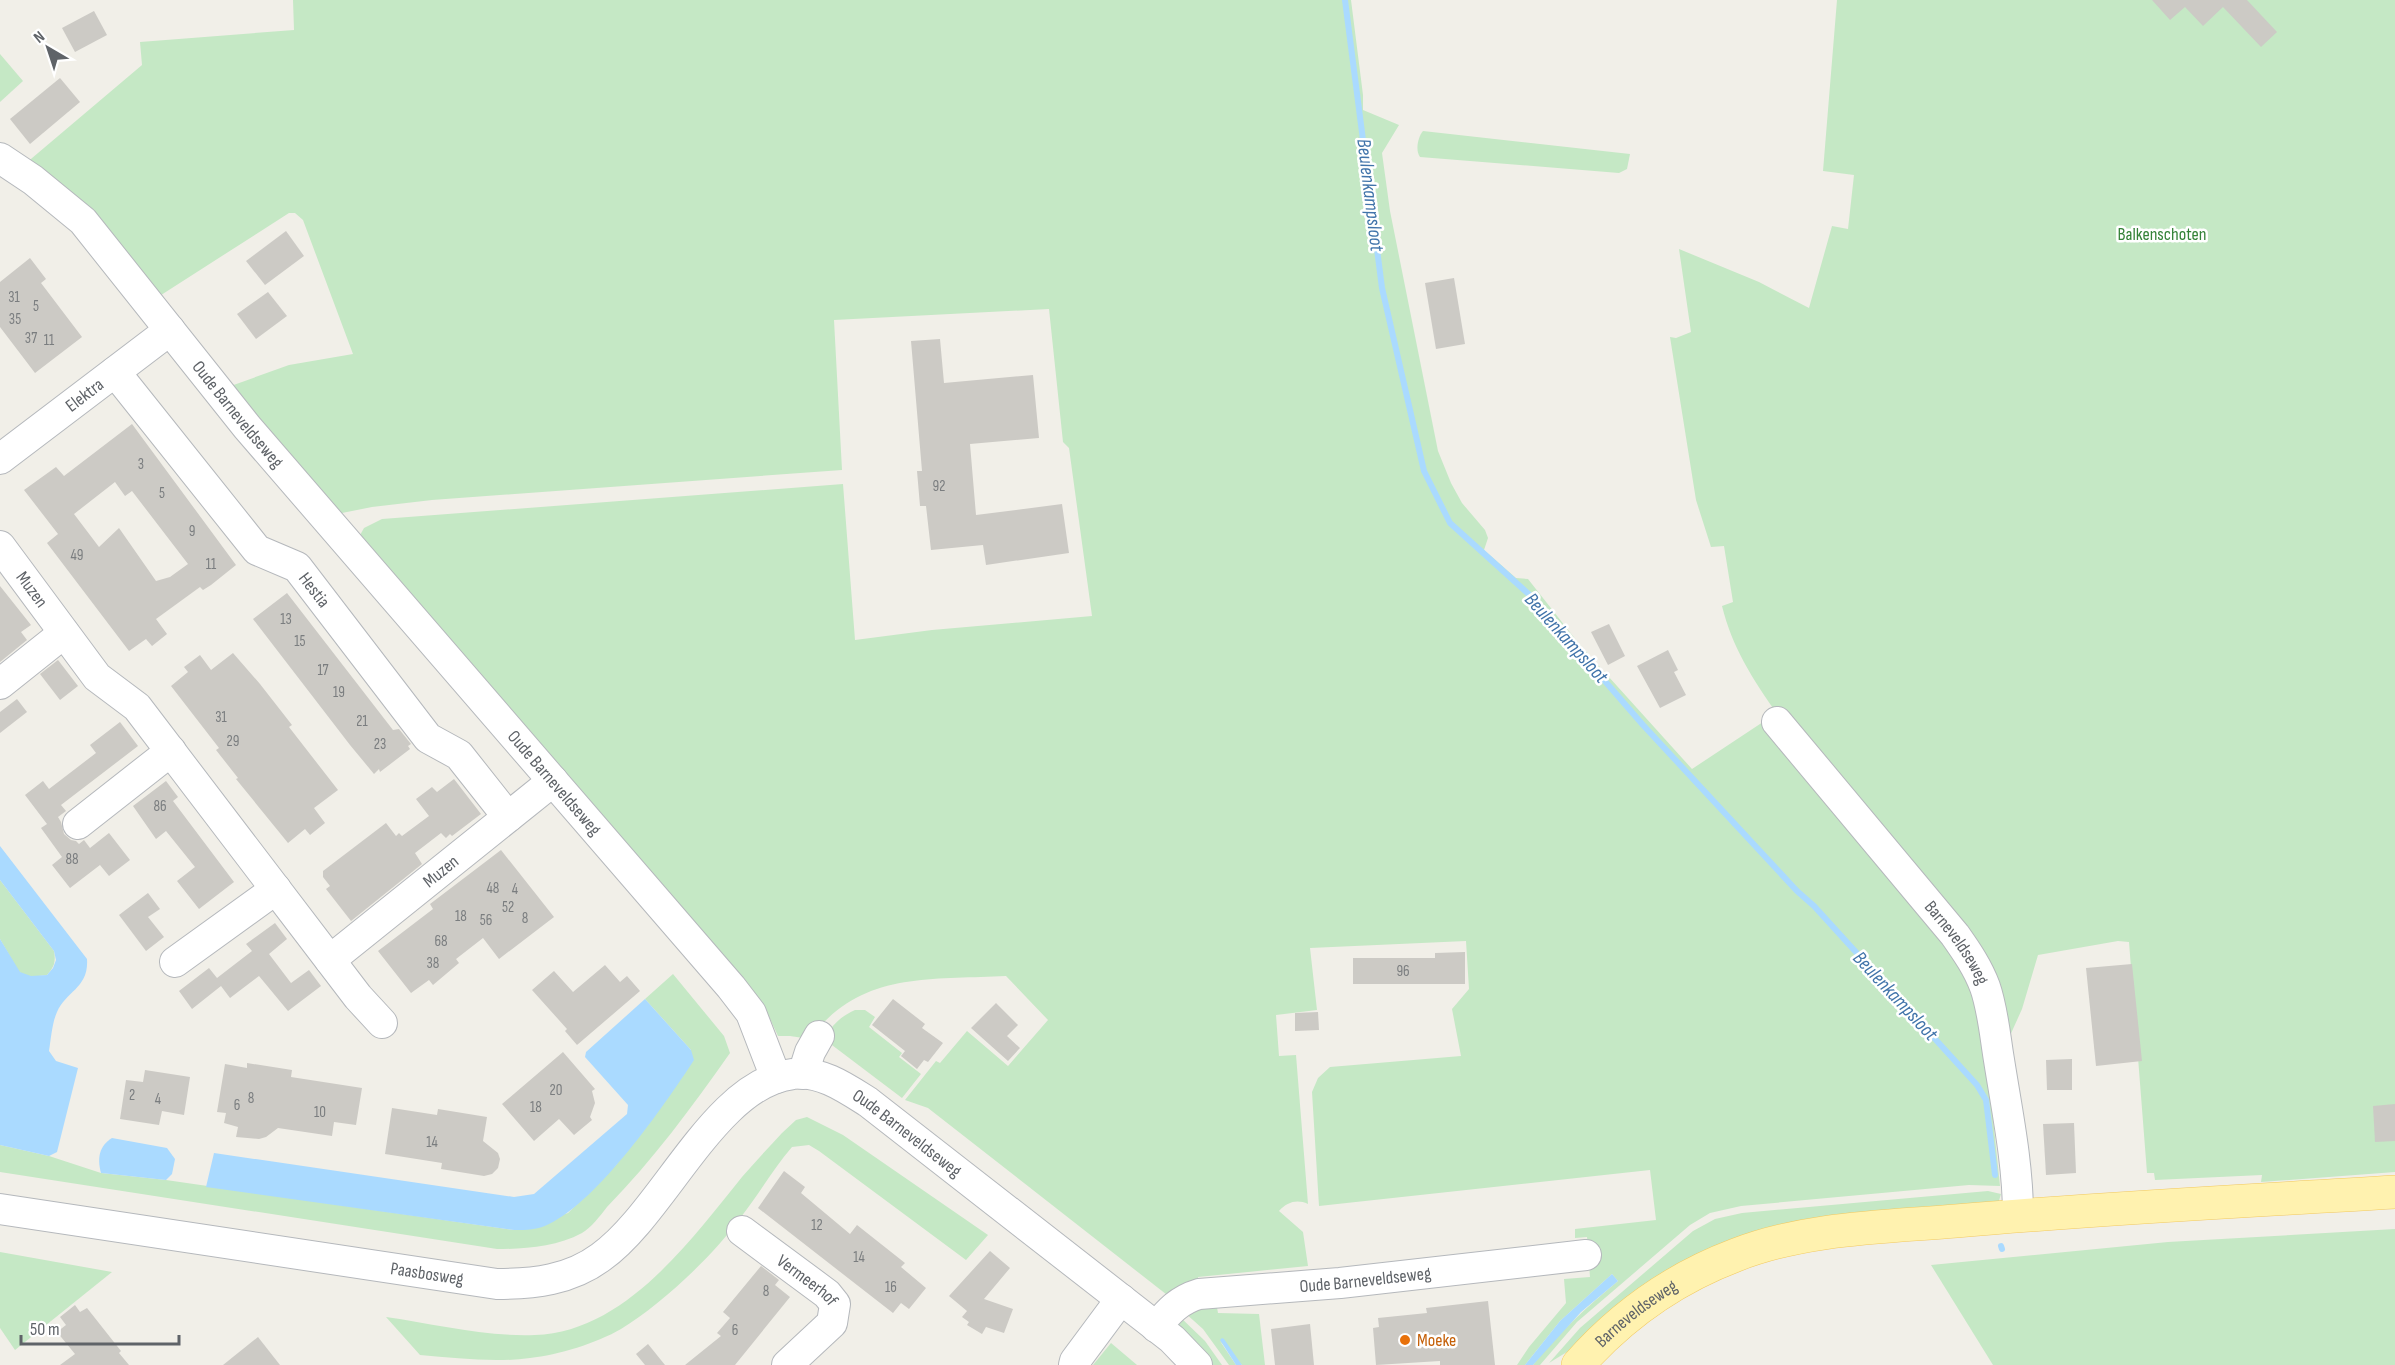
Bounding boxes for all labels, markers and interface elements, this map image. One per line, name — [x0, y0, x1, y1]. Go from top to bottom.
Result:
north arrow — [18, 18, 78, 78]
text: N — [30, 27, 49, 48]
water label: Beulenkampsloot — [1351, 137, 1389, 254]
park label: Balkenschoten — [2118, 224, 2207, 245]
house number: 31 — [8, 288, 21, 307]
house number: 5 — [33, 297, 39, 316]
house number: 35 — [9, 310, 21, 329]
house number: 37 — [25, 329, 37, 348]
house number: 11 — [44, 331, 55, 350]
street label: Oude Barneveldseweg — [188, 357, 288, 472]
street label: Elektra — [61, 374, 108, 416]
house number: 3 — [138, 455, 144, 474]
house number: 92 — [933, 477, 945, 496]
house number: 5 — [159, 484, 165, 503]
house number: 9 — [189, 522, 195, 541]
house number: 49 — [71, 546, 83, 565]
house number: 11 — [206, 555, 217, 574]
street label: Muzen — [12, 567, 52, 611]
street label: Hestia — [294, 568, 335, 612]
water label: Beulenkampsloot — [1519, 588, 1614, 689]
house number: 13 — [280, 610, 292, 629]
house number: 15 — [294, 632, 306, 651]
house number: 17 — [317, 661, 329, 680]
house number: 19 — [333, 683, 345, 702]
house number: 31 — [215, 708, 228, 727]
house number: 21 — [356, 712, 368, 731]
street label: Oude Barneveldseweg — [503, 726, 606, 840]
house number: 29 — [227, 732, 239, 751]
house number: 23 — [374, 735, 386, 754]
house number: 86 — [153, 797, 167, 816]
house number: 88 — [65, 850, 79, 869]
street label: Muzen — [419, 851, 463, 892]
house number: 48 — [487, 879, 499, 898]
house number: 4 — [512, 880, 518, 899]
street label: Barneveldseweg — [1920, 896, 1993, 988]
house number: 52 — [502, 898, 514, 917]
house number: 18 — [455, 907, 467, 926]
house number: 8 — [522, 909, 528, 928]
house number: 56 — [480, 911, 492, 930]
house number: 68 — [434, 932, 448, 951]
water label: Beulenkampsloot — [1848, 946, 1943, 1046]
house number: 38 — [427, 954, 439, 973]
house number: 96 — [1396, 962, 1410, 981]
house number: 20 — [550, 1081, 562, 1100]
street label: Oude Barneveldseweg — [849, 1084, 966, 1182]
house number: 2 — [129, 1086, 135, 1105]
house number: 8 — [248, 1089, 254, 1108]
house number: 4 — [155, 1090, 161, 1109]
house number: 6 — [234, 1096, 240, 1115]
house number: 18 — [530, 1098, 542, 1117]
house number: 10 — [314, 1103, 326, 1122]
house number: 14 — [426, 1133, 438, 1152]
house number: 12 — [811, 1216, 823, 1235]
house number: 14 — [853, 1248, 865, 1267]
street label: Vermeerhof — [773, 1250, 843, 1311]
street label: Paasbosweg — [389, 1258, 465, 1289]
street label: Oude Barneveldseweg — [1299, 1262, 1432, 1297]
street label: Barneveldseweg — [1591, 1275, 1681, 1351]
house number: 16 — [885, 1278, 897, 1297]
house number: 8 — [763, 1282, 769, 1301]
scale bar — [21, 1308, 178, 1346]
text: 50 m — [30, 1319, 60, 1340]
house number: 6 — [732, 1321, 738, 1340]
place label: Moeke — [1417, 1330, 1456, 1351]
marker: Moeke — [1398, 1333, 1412, 1347]

